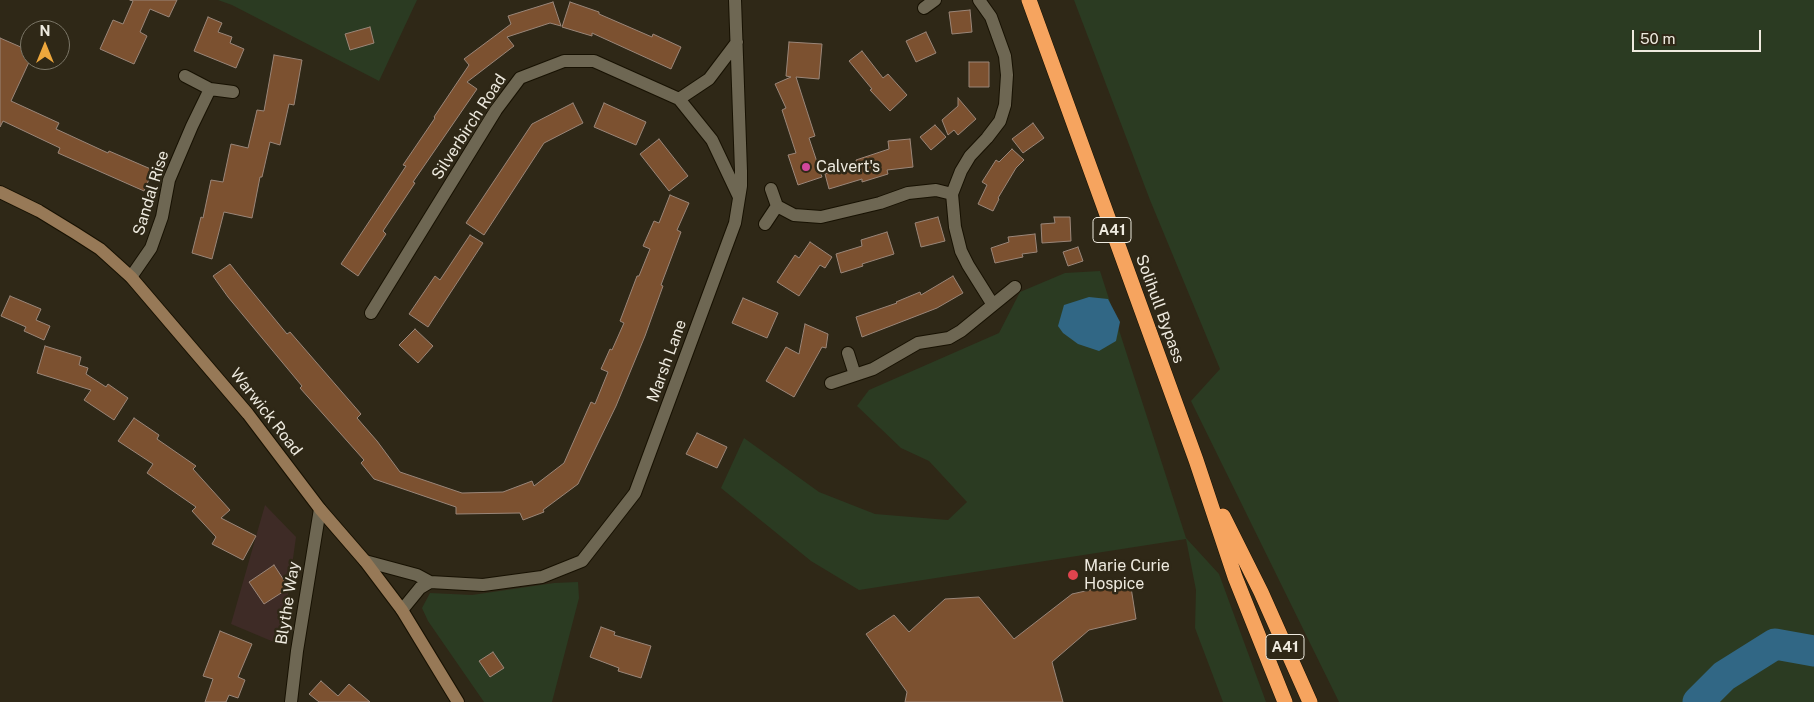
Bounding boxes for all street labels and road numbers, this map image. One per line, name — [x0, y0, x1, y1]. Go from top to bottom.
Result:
street label: Silverbirch Road — [428, 71, 510, 183]
street label: Sandal Rise — [129, 148, 173, 238]
road number: A41 — [1093, 218, 1131, 242]
street label: Solihull Bypass — [1131, 252, 1189, 366]
street label: Marsh Lane — [643, 317, 691, 405]
street label: Warwick Road — [226, 364, 306, 460]
street label: Blythe Way — [272, 560, 304, 646]
road number: A41 — [1266, 634, 1304, 660]

